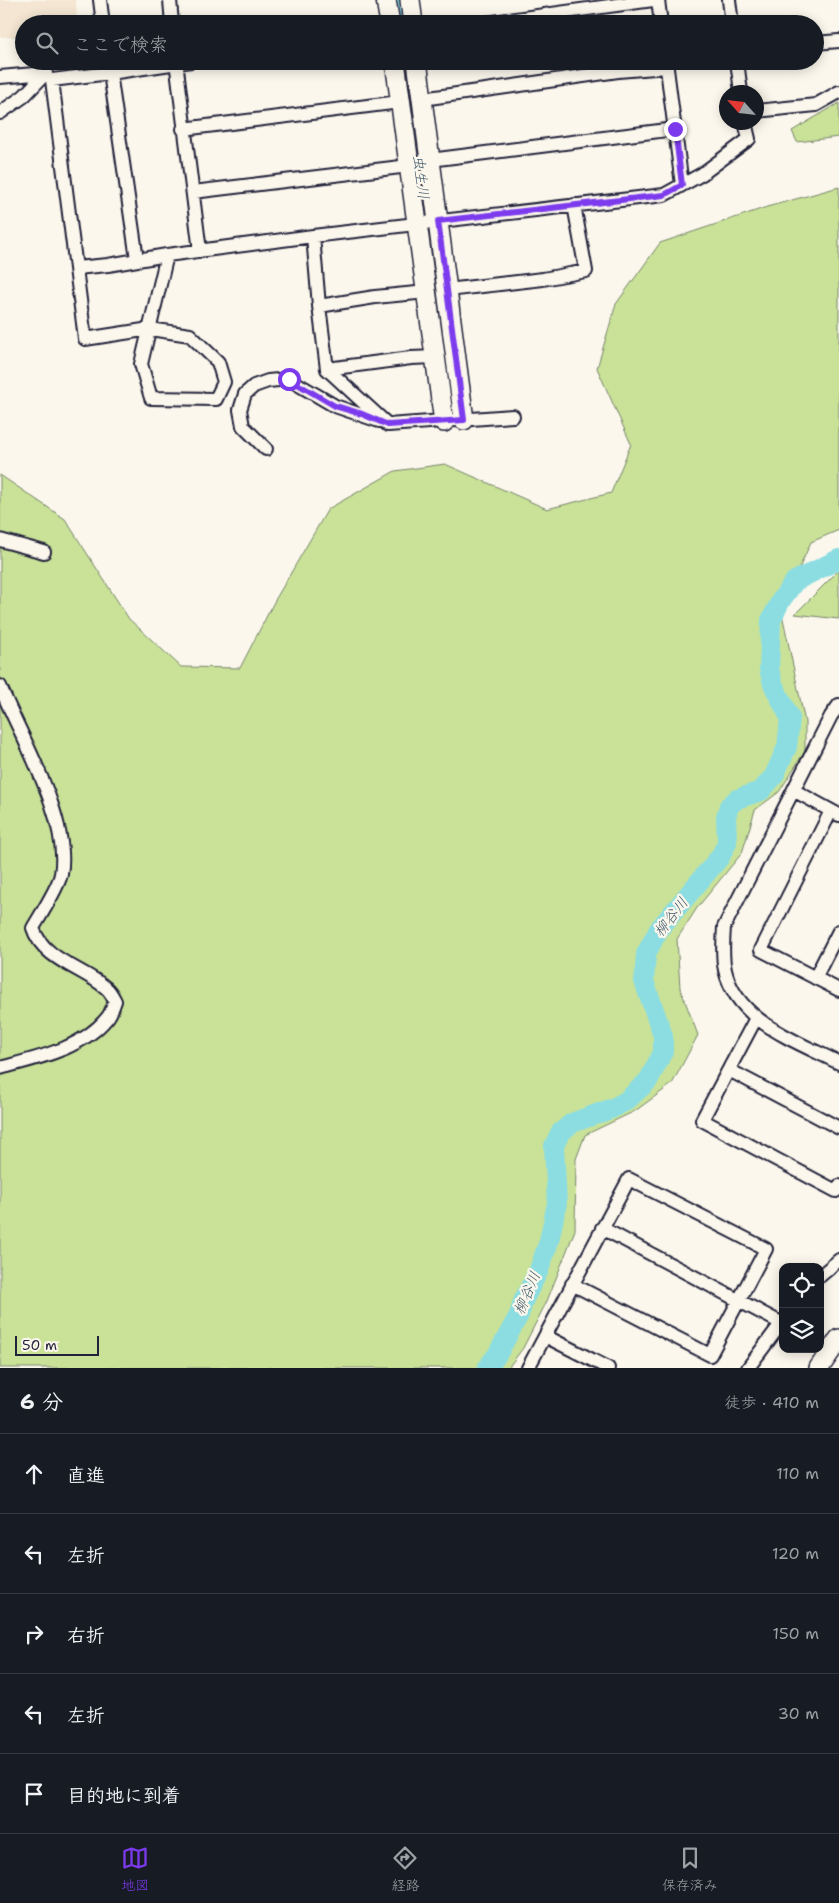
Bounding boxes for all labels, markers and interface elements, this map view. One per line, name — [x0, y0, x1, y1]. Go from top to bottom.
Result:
search box — [15, 15, 824, 70]
icon: search — [33, 29, 61, 57]
text: ここで検索 — [73, 32, 168, 57]
north arrow — [719, 85, 764, 130]
route end — [664, 118, 687, 141]
water label: 虫生川 — [408, 153, 434, 201]
route start — [278, 368, 301, 391]
water label: 柳谷川 — [649, 893, 693, 941]
map controls — [779, 1263, 824, 1353]
button: locate — [779, 1263, 824, 1308]
water label: 柳谷川 — [509, 1268, 545, 1318]
button: layers — [779, 1308, 824, 1353]
scale bar — [15, 1333, 99, 1356]
text: 50 m — [22, 1336, 57, 1354]
text: 6 分 — [20, 1388, 63, 1416]
text: 徒歩 · 410 m — [724, 1392, 819, 1413]
icon: ahead — [20, 1460, 48, 1488]
text: 直進 — [67, 1463, 105, 1488]
text: 110 m — [776, 1463, 819, 1484]
icon: left — [20, 1540, 48, 1568]
text: 左折 — [67, 1543, 105, 1568]
text: 120 m — [772, 1543, 819, 1564]
icon: right — [20, 1620, 48, 1648]
text: 右折 — [67, 1623, 105, 1648]
text: 150 m — [772, 1623, 819, 1644]
icon: left — [20, 1700, 48, 1728]
text: 左折 — [67, 1703, 105, 1728]
text: 30 m — [778, 1703, 819, 1724]
icon: arrive — [20, 1780, 48, 1808]
text: 目的地に到着 — [67, 1783, 181, 1808]
tab: 地図 — [121, 1844, 149, 1894]
tab: 経路 — [391, 1844, 419, 1894]
tab: 保存済み — [662, 1844, 718, 1894]

